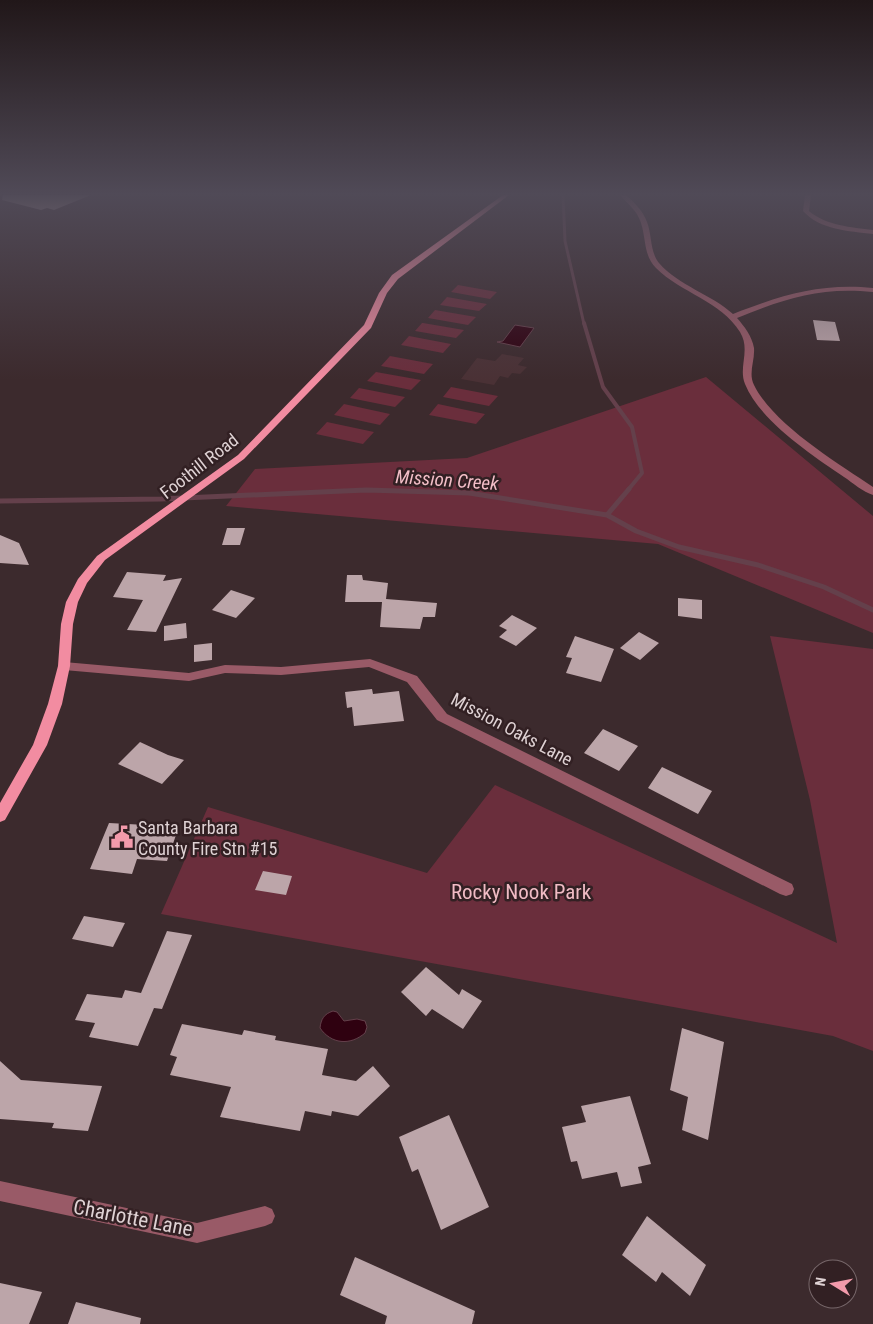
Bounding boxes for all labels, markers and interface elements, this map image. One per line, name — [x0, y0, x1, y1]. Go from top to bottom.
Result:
street label: Foothill Road — [156, 429, 242, 503]
water label: Mission Creek — [395, 465, 500, 495]
street label: Mission Oaks Lane — [448, 688, 576, 770]
place label: Santa Barbara County Fire Stn #15 — [138, 817, 278, 859]
public building icon: Santa Barbara County Fire Stn #15 — [109, 824, 135, 850]
park label: Rocky Nook Park — [451, 880, 592, 904]
street label: Charlotte Lane — [71, 1195, 195, 1241]
north arrow — [808, 1259, 858, 1309]
text: N — [812, 1276, 829, 1287]

